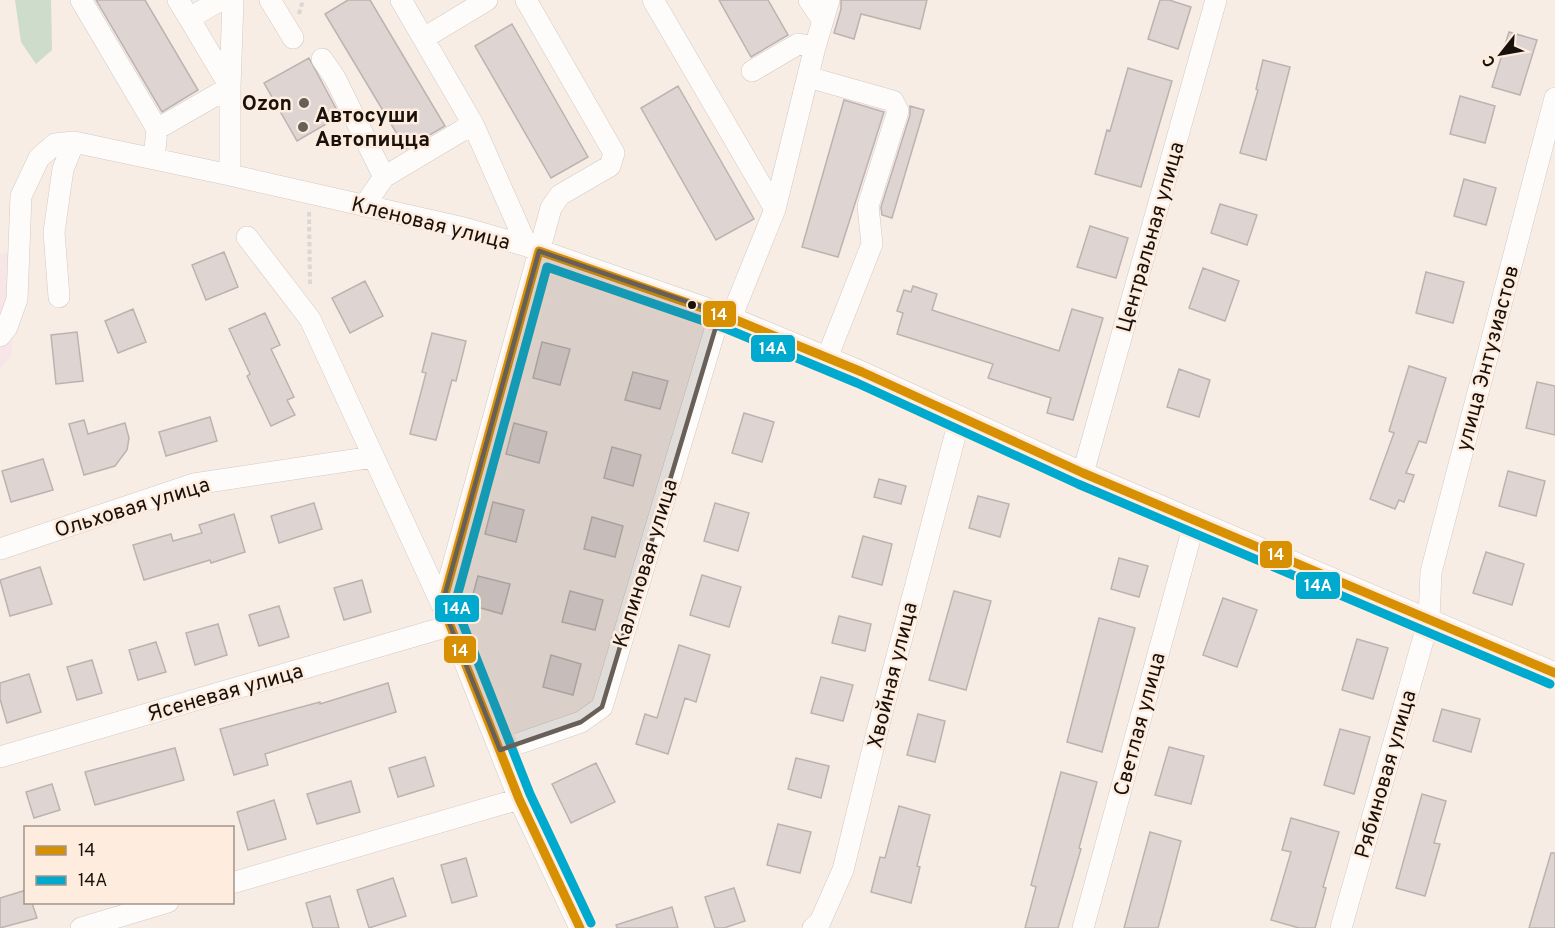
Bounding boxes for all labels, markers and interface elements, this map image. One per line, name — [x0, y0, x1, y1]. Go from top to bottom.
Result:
north arrow — [1471, 24, 1531, 84]
text: С — [1479, 51, 1501, 70]
place label: Ozon — [242, 91, 292, 118]
marker: Ozon — [297, 96, 311, 110]
place label: Автосуши Автопицца — [315, 103, 430, 154]
marker: Автосуши Автопицца — [296, 120, 310, 134]
street label: Центральная улица — [1111, 139, 1192, 336]
street label: Кленовая улица — [348, 192, 513, 257]
street label: улица Энтузиастов — [1451, 263, 1526, 454]
unlabelled marker — [686, 299, 698, 311]
line badge: 14 — [702, 300, 737, 328]
text: 14 — [711, 306, 727, 326]
line badge: 14А — [750, 334, 796, 363]
text: 14А — [759, 340, 787, 360]
street label: Ольховая улица — [51, 472, 213, 545]
street label: Калиновая улица — [608, 476, 685, 651]
line badge: 14 — [1259, 540, 1293, 569]
text: 14 — [1268, 546, 1284, 566]
line badge: 14А — [1295, 571, 1341, 600]
text: 14А — [1304, 577, 1332, 597]
line badge: 14А — [434, 594, 480, 623]
text: 14А — [443, 600, 471, 620]
street label: Хвойная улица — [862, 600, 925, 751]
line badge: 14 — [443, 635, 477, 664]
text: 14 — [452, 642, 468, 662]
street label: Светлая улица — [1108, 650, 1173, 799]
street label: Ясеневая улица — [144, 658, 307, 729]
street label: Рябиновая улица — [1350, 687, 1423, 862]
legend — [24, 826, 234, 904]
text: 14 — [78, 840, 96, 863]
text: 14А — [78, 870, 107, 893]

